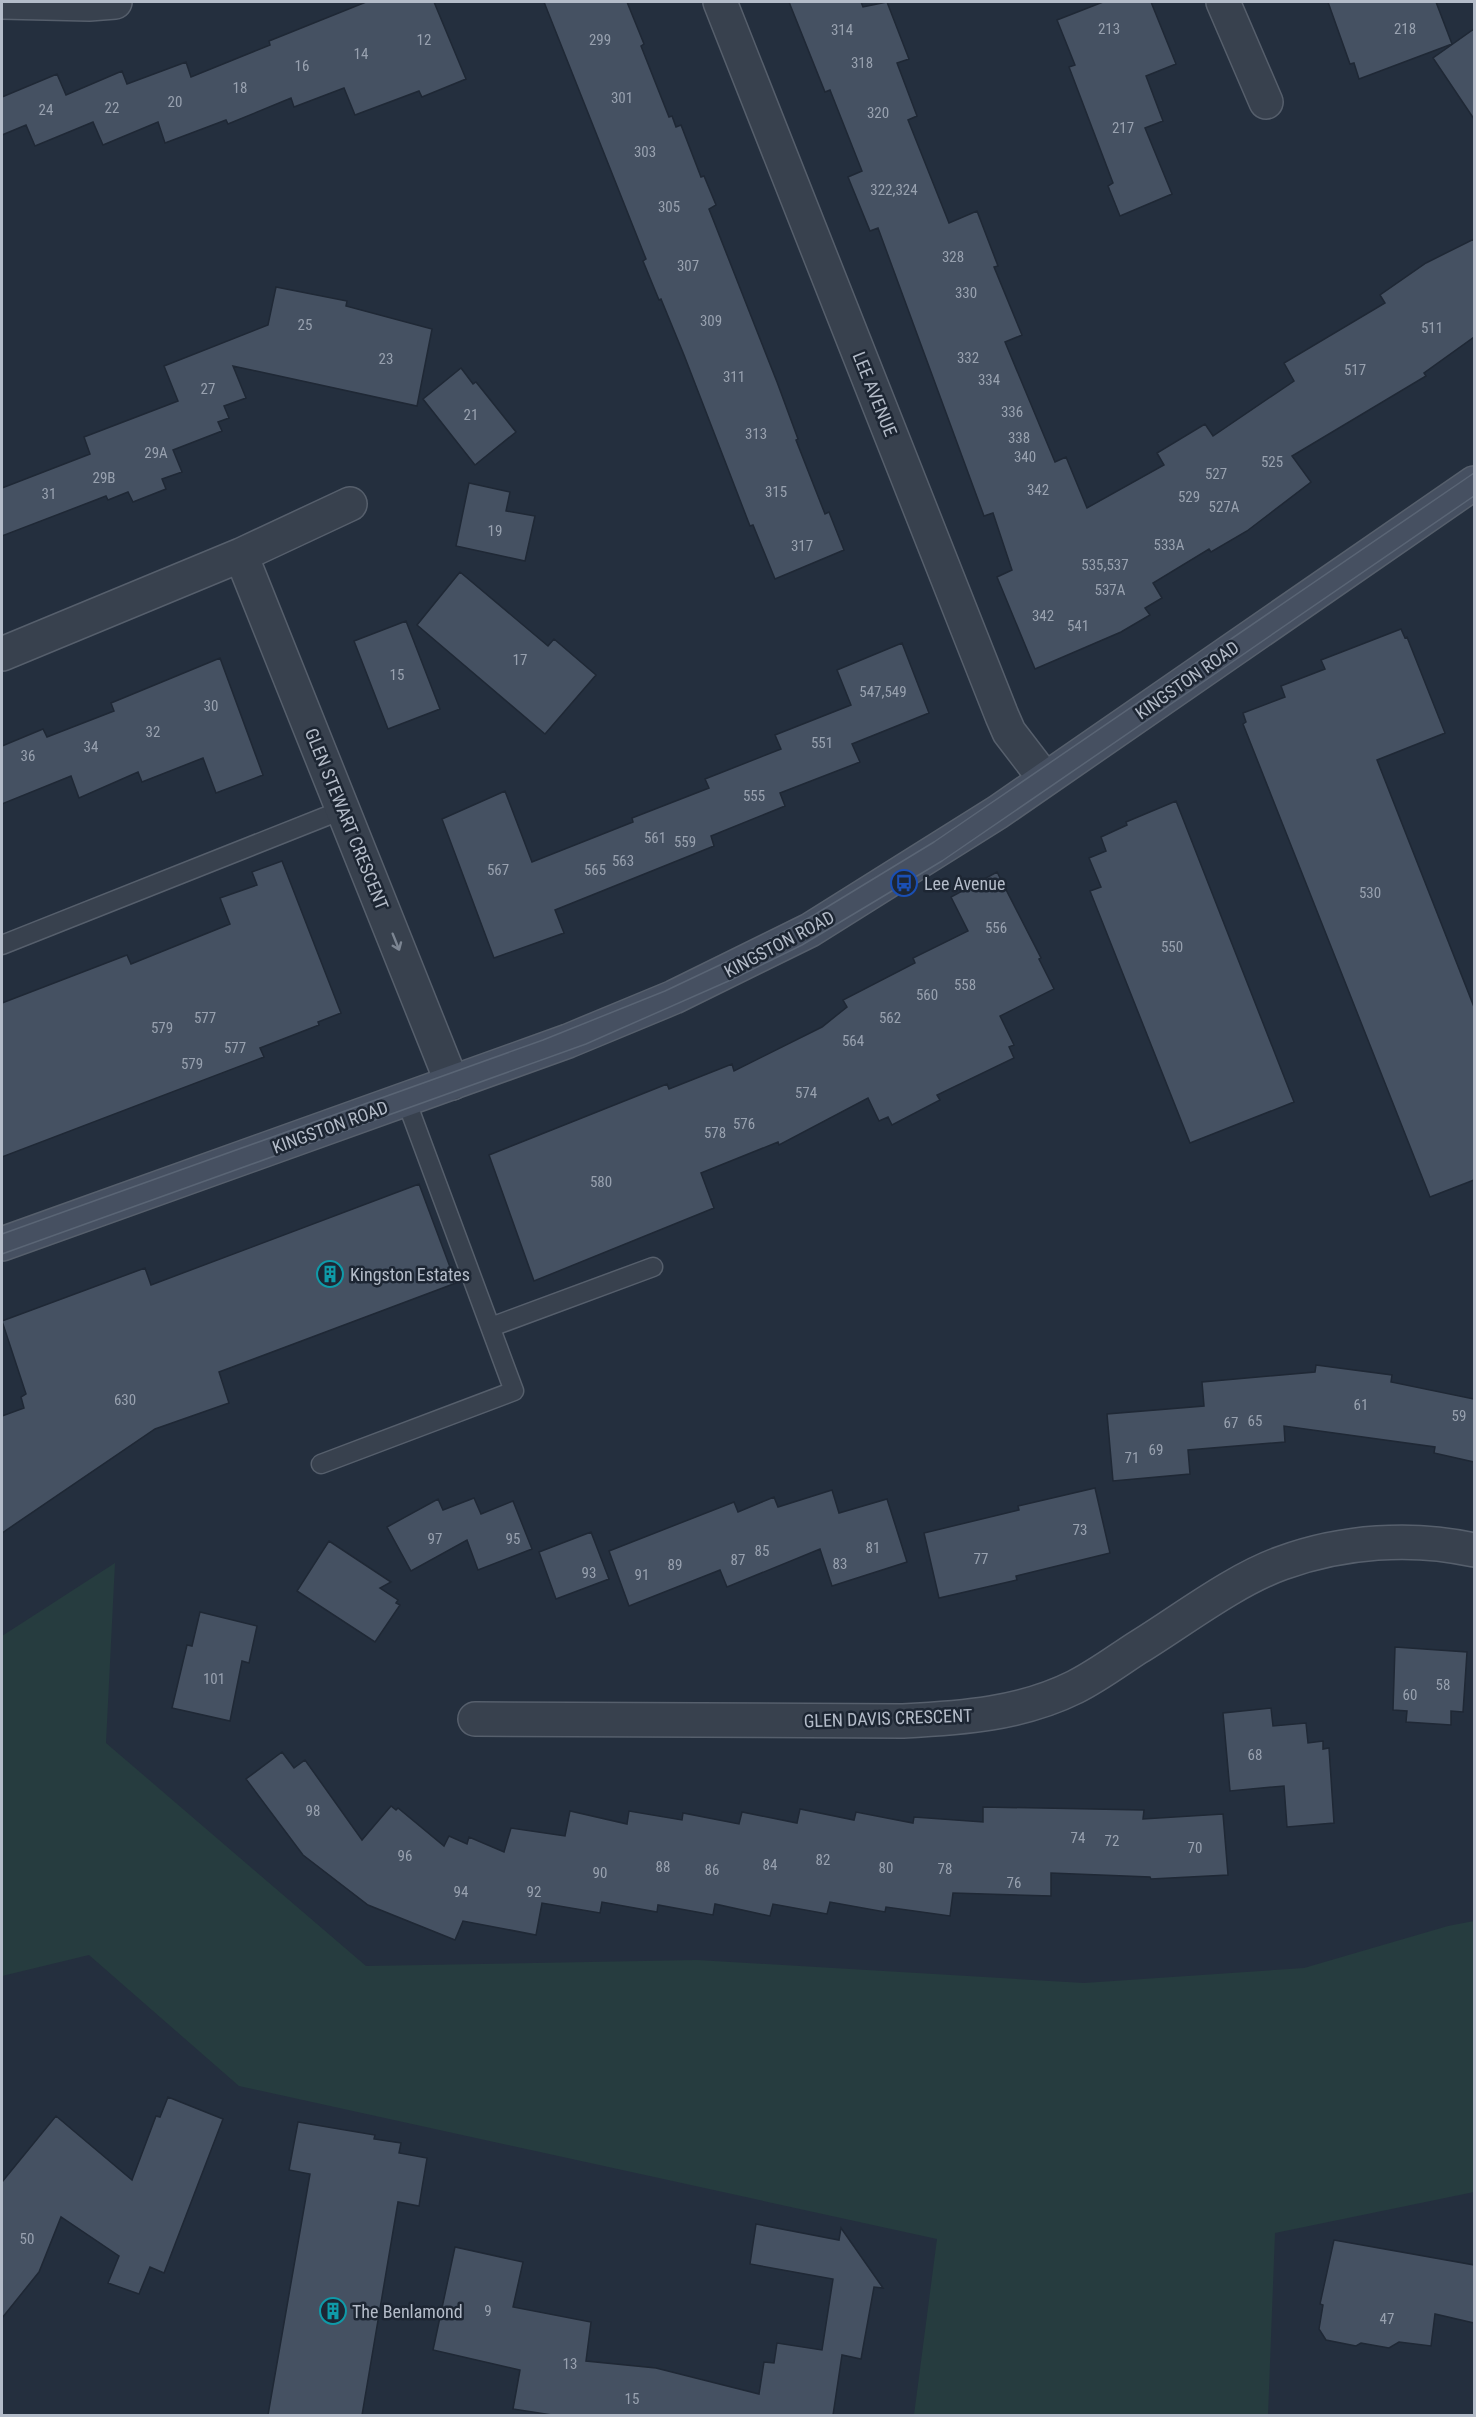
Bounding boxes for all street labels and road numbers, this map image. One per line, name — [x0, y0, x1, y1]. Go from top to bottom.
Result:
street label: LEE AVENUE — [849, 349, 902, 439]
street label: KINGSTON ROAD — [1131, 637, 1243, 723]
street label: GLEN STEWART CRESCENT — [301, 725, 393, 913]
street label: KINGSTON ROAD — [720, 906, 838, 982]
street label: KINGSTON ROAD — [269, 1096, 391, 1158]
street label: GLEN DAVIS CRESCENT — [803, 1705, 973, 1731]

